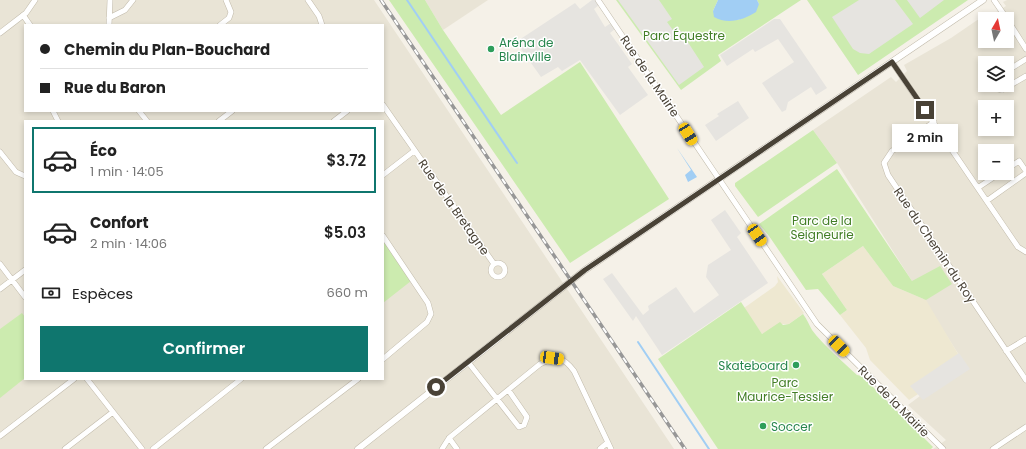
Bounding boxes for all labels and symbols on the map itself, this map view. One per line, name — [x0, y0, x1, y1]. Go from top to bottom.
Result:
north arrow — [978, 12, 1014, 48]
park label: Parc Équestre — [643, 27, 725, 44]
street label: Rue de la Mairie — [616, 32, 684, 120]
place label: Aréna de Blainville — [499, 34, 554, 65]
marker: Aréna de Blainville — [486, 44, 496, 54]
route end — [916, 101, 934, 119]
car — [677, 121, 699, 147]
callout: 2 min — [892, 124, 958, 152]
street label: Rue de la Bretagne — [414, 156, 494, 258]
street label: Rue du Chemin du Roy — [890, 184, 980, 306]
park label: Parc de la Seigneurie — [790, 212, 854, 243]
car — [745, 222, 769, 248]
car — [826, 333, 852, 359]
car — [539, 350, 565, 366]
place label: Skateboard — [718, 357, 788, 374]
marker: Skateboard — [791, 360, 801, 370]
street label: Rue de la Mairie — [854, 361, 934, 441]
park label: Parc Maurice-Tessier — [737, 374, 834, 405]
route start — [427, 378, 445, 396]
place label: Soccer — [771, 418, 813, 435]
marker: Soccer — [758, 421, 768, 431]

